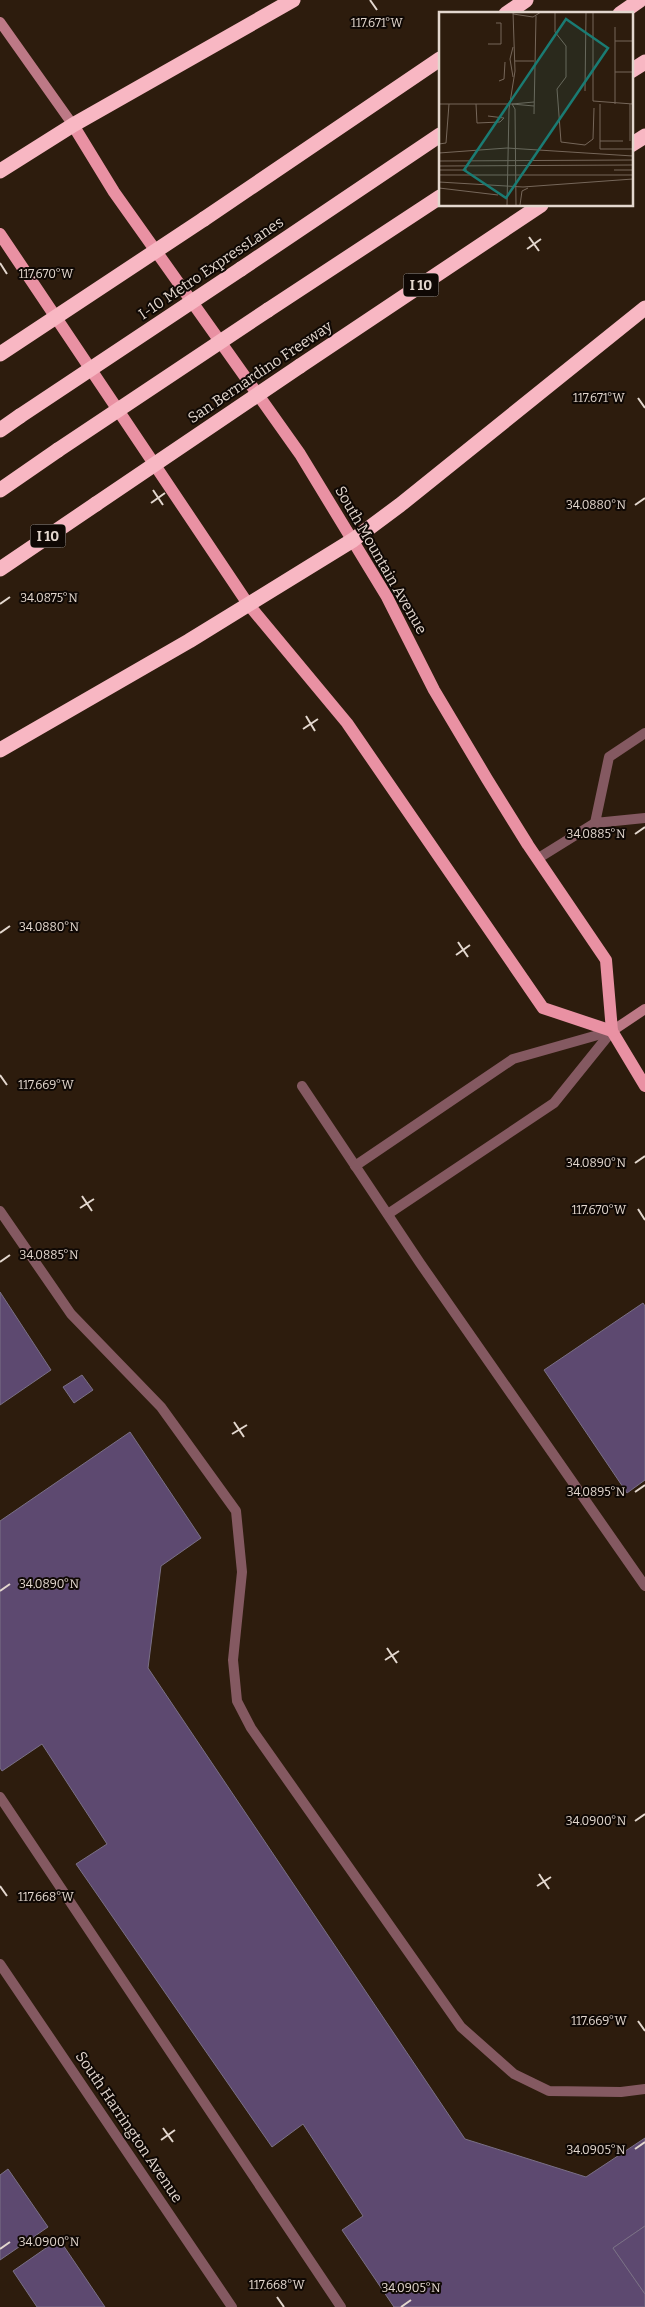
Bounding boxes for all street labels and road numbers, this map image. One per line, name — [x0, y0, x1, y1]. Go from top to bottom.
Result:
street label: I-10 Metro ExpressLanes — [135, 213, 287, 323]
road number: I 10 — [404, 274, 438, 296]
street label: San Bernardino Freeway — [185, 317, 336, 427]
street label: South Mountain Avenue — [331, 483, 431, 637]
road number: I 10 — [30, 524, 66, 548]
street label: South Harrington Avenue — [72, 2048, 186, 2206]

